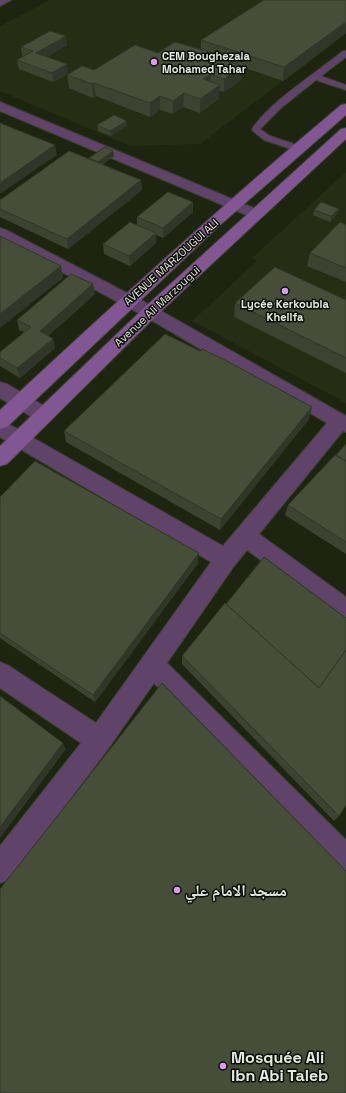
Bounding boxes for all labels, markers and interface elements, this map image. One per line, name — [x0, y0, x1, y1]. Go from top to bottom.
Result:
place label: CEM Boughezala Mohamed Tahar — [162, 49, 251, 76]
marker: CEM Boughezala Mohamed Tahar — [149, 57, 159, 67]
street label: AVENUE MARZOUGUI ALI — [121, 216, 221, 308]
street label: Avenue Ali Marzougui — [111, 262, 203, 349]
marker: Lycée Kerkoubia Khelifa — [280, 286, 290, 296]
place label: Lycée Kerkoubia Khelifa — [241, 297, 330, 324]
place label: مسجد الامام علي — [185, 880, 287, 903]
marker: مسجد الامام علي — [172, 885, 182, 895]
place label: Mosquée Ali Ibn Abi Taleb — [231, 1047, 328, 1086]
marker: Mosquée Ali Ibn Abi Taleb — [218, 1061, 228, 1071]

